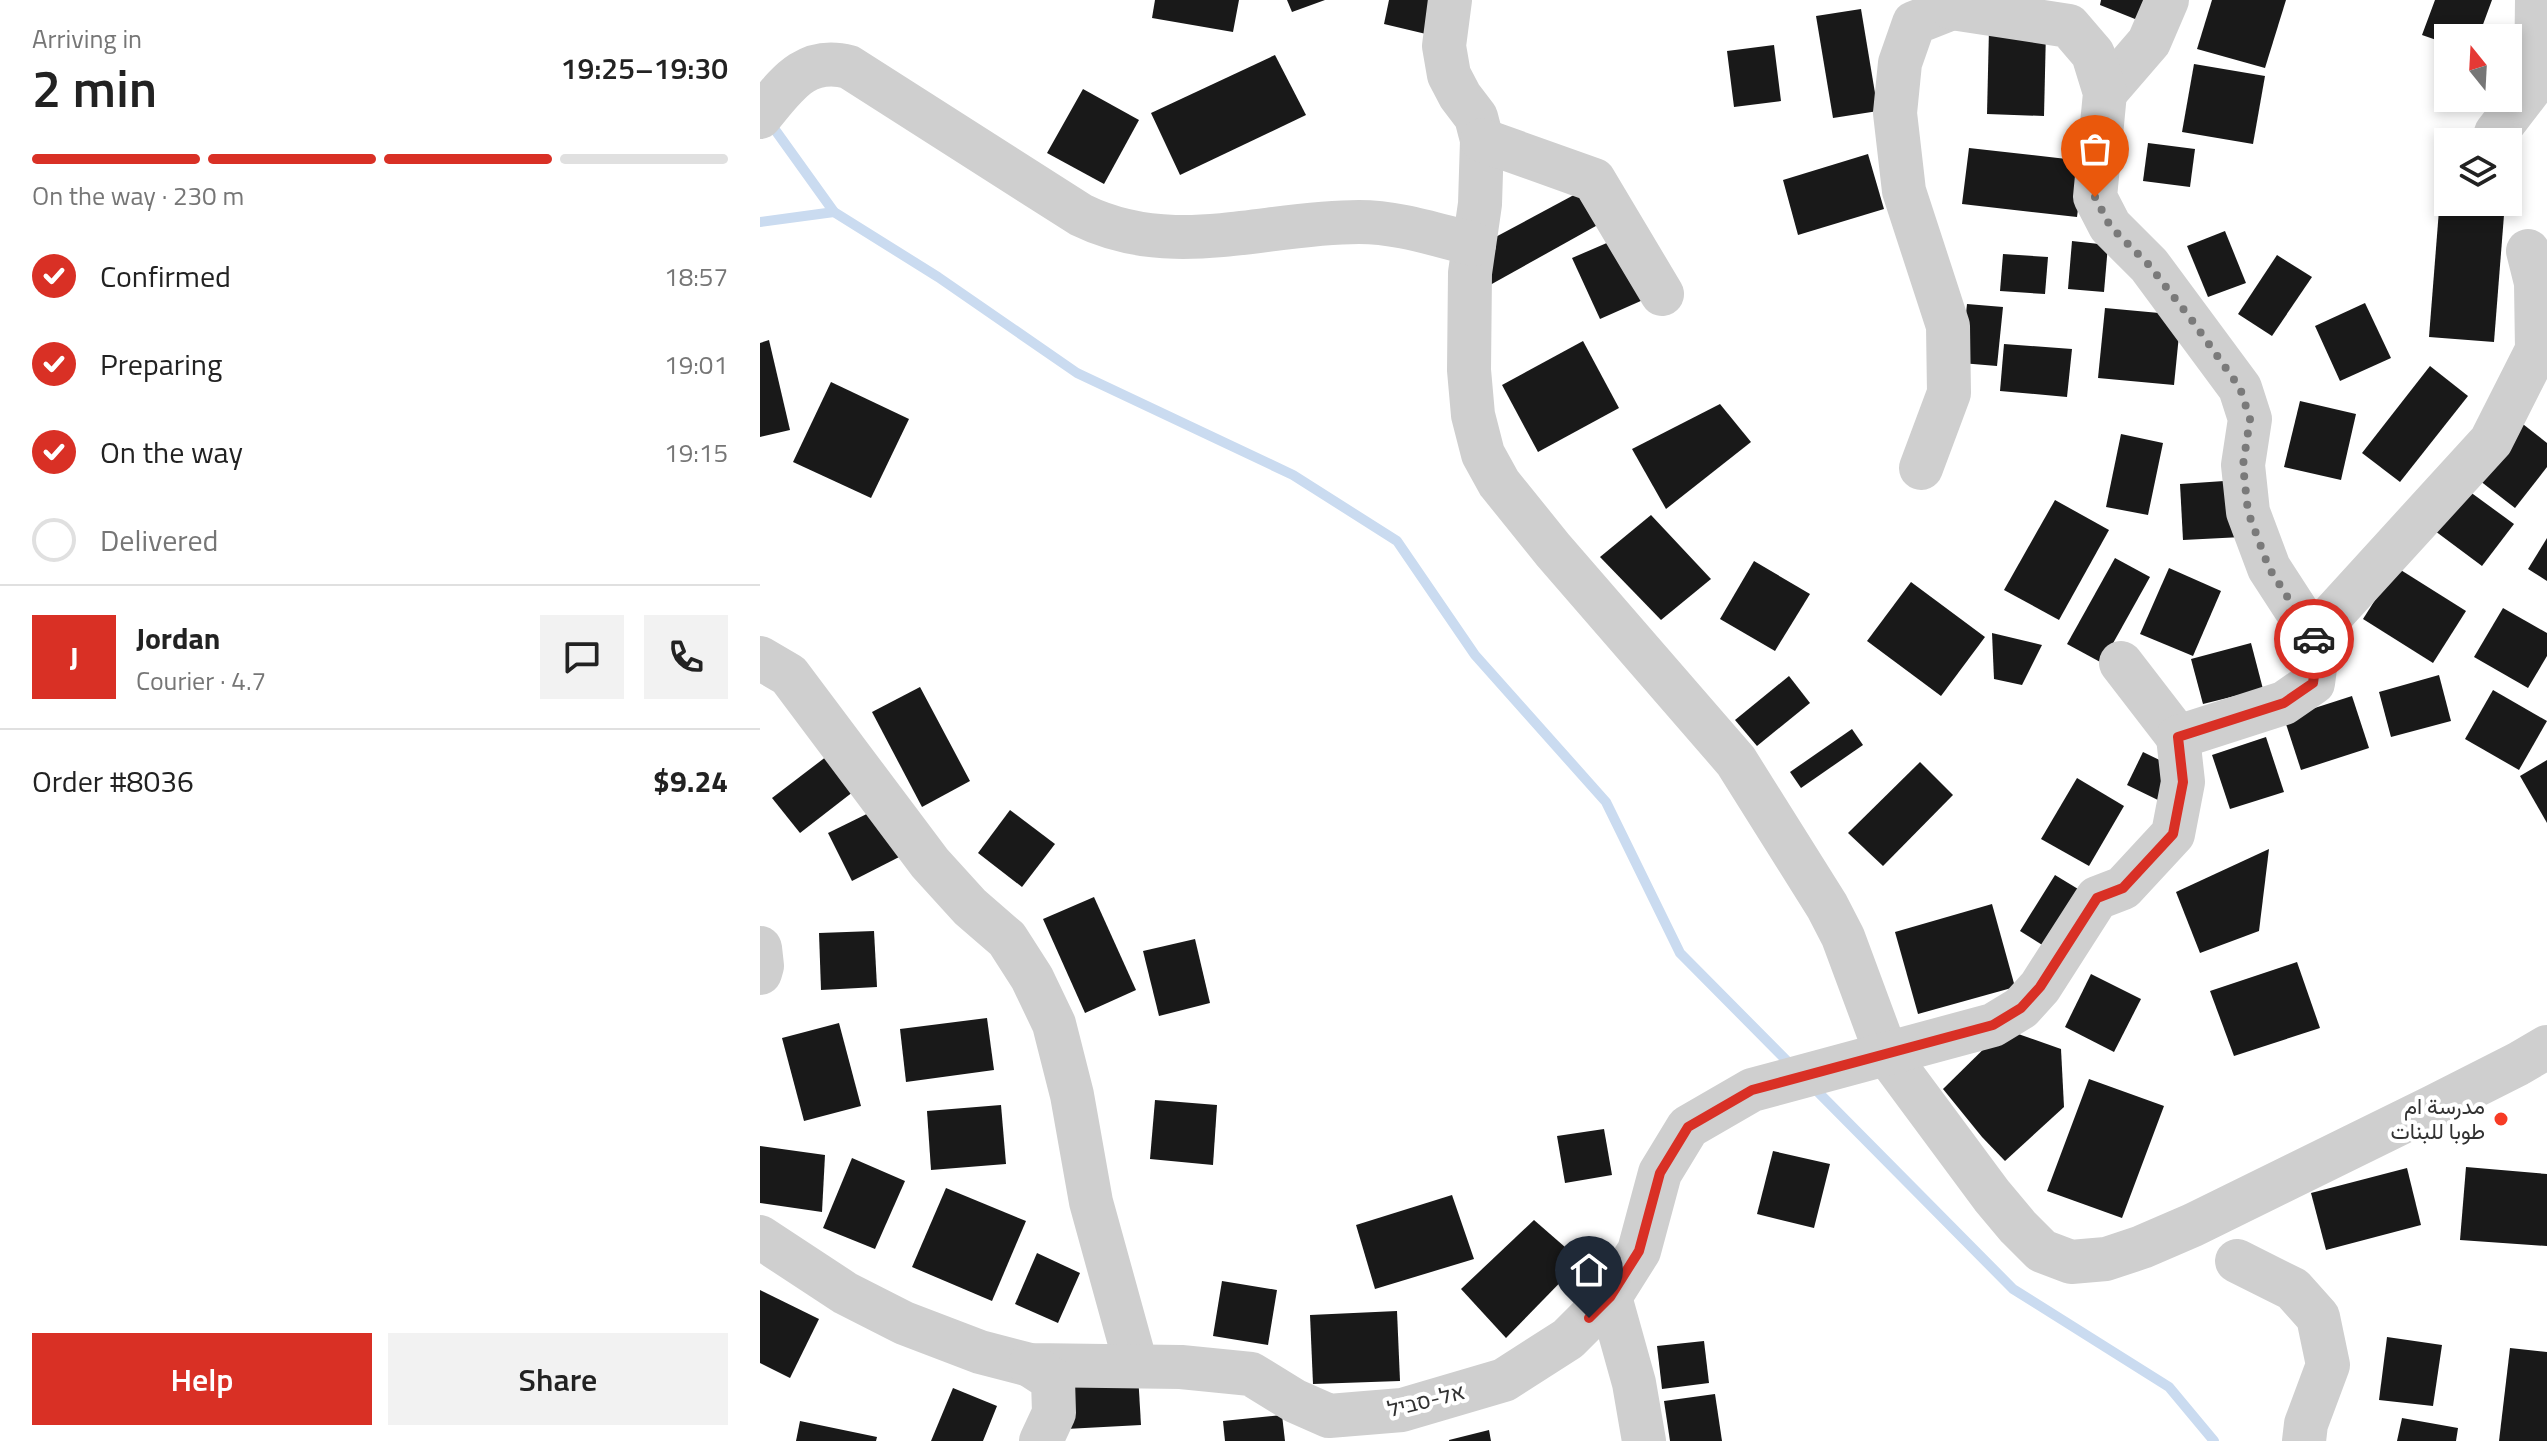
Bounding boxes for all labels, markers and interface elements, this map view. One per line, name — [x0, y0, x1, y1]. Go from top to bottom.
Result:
text: Arriving in — [32, 19, 142, 58]
north arrow — [2434, 24, 2522, 112]
map controls — [2434, 24, 2522, 216]
text: 19:25–19:30 — [561, 45, 728, 91]
text: 2 min — [32, 48, 157, 127]
pin — [2061, 115, 2129, 197]
icon: bag — [2073, 127, 2117, 171]
button: layers — [2434, 128, 2522, 216]
text: On the way · 230 m — [32, 176, 244, 215]
text: Confirmed — [100, 253, 231, 299]
icon: check — [32, 254, 76, 298]
text: 18:57 — [664, 257, 728, 296]
text: Preparing — [100, 341, 222, 387]
icon: check — [32, 342, 76, 386]
text: 19:01 — [664, 345, 728, 384]
text: On the way — [100, 429, 243, 475]
icon: check — [32, 430, 76, 474]
text: 19:15 — [664, 433, 728, 472]
text: Delivered — [100, 517, 218, 563]
courier — [2274, 599, 2354, 679]
text: Jordan — [136, 615, 220, 661]
button: chat — [540, 615, 624, 699]
button: phone — [644, 615, 728, 699]
icon: car — [2292, 617, 2336, 661]
text: J — [69, 634, 79, 680]
text: Courier · 4.7 — [136, 661, 266, 700]
text: Order #8036 — [32, 758, 194, 804]
text: $9.24 — [653, 758, 728, 804]
place label: مدرسة ام طوبا للبنات — [2390, 1089, 2485, 1148]
marker: مدرسة ام طوبا للبنات — [2492, 1110, 2510, 1128]
pin — [1555, 1236, 1623, 1318]
icon: home — [1567, 1248, 1611, 1292]
button: Help — [32, 1333, 372, 1425]
button: Share — [388, 1333, 728, 1425]
street label: אל-סביל — [1384, 1374, 1468, 1426]

